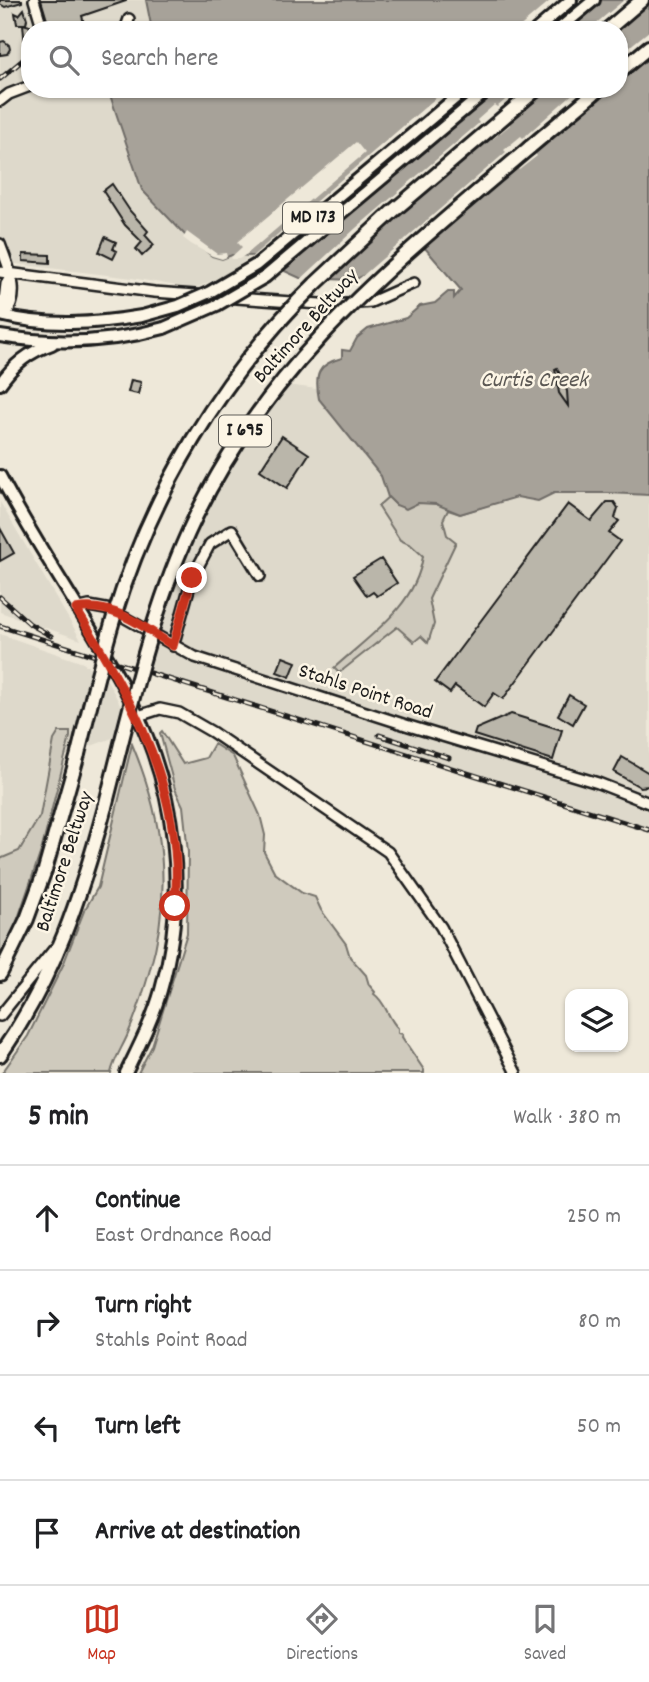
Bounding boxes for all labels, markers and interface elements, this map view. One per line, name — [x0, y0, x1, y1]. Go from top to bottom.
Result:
search box — [21, 21, 628, 98]
icon: search — [45, 41, 83, 79]
text: Search here — [101, 41, 219, 78]
road number: MD 173 — [283, 202, 343, 233]
street label: Baltimore Beltway — [247, 262, 367, 391]
water label: Curtis Creek — [480, 365, 590, 398]
road number: I 695 — [219, 416, 271, 446]
route end — [176, 562, 207, 593]
street label: Stahls Point Road — [294, 657, 436, 729]
street label: Baltimore Beltway — [29, 788, 103, 936]
route start — [159, 890, 190, 921]
map controls — [565, 989, 628, 1052]
button: layers — [565, 989, 628, 1052]
text: 5 min — [28, 1097, 89, 1140]
text: Walk · 380 m — [513, 1102, 621, 1135]
text: Continue — [95, 1183, 180, 1220]
icon: ahead — [28, 1199, 66, 1237]
text: 250 m — [567, 1201, 621, 1234]
text: East Ordnance Road — [95, 1220, 272, 1253]
text: Turn right — [95, 1288, 192, 1325]
icon: right — [28, 1304, 66, 1342]
text: 80 m — [578, 1306, 621, 1339]
text: Stahls Point Road — [95, 1325, 248, 1358]
icon: left — [28, 1409, 66, 1447]
text: Turn left — [95, 1409, 181, 1446]
text: 50 m — [577, 1411, 621, 1444]
icon: arrive — [28, 1514, 66, 1552]
text: Arrive at destination — [95, 1514, 300, 1551]
tab: Map — [83, 1600, 121, 1669]
tab: Directions — [286, 1600, 358, 1669]
tab: Saved — [524, 1600, 566, 1669]

